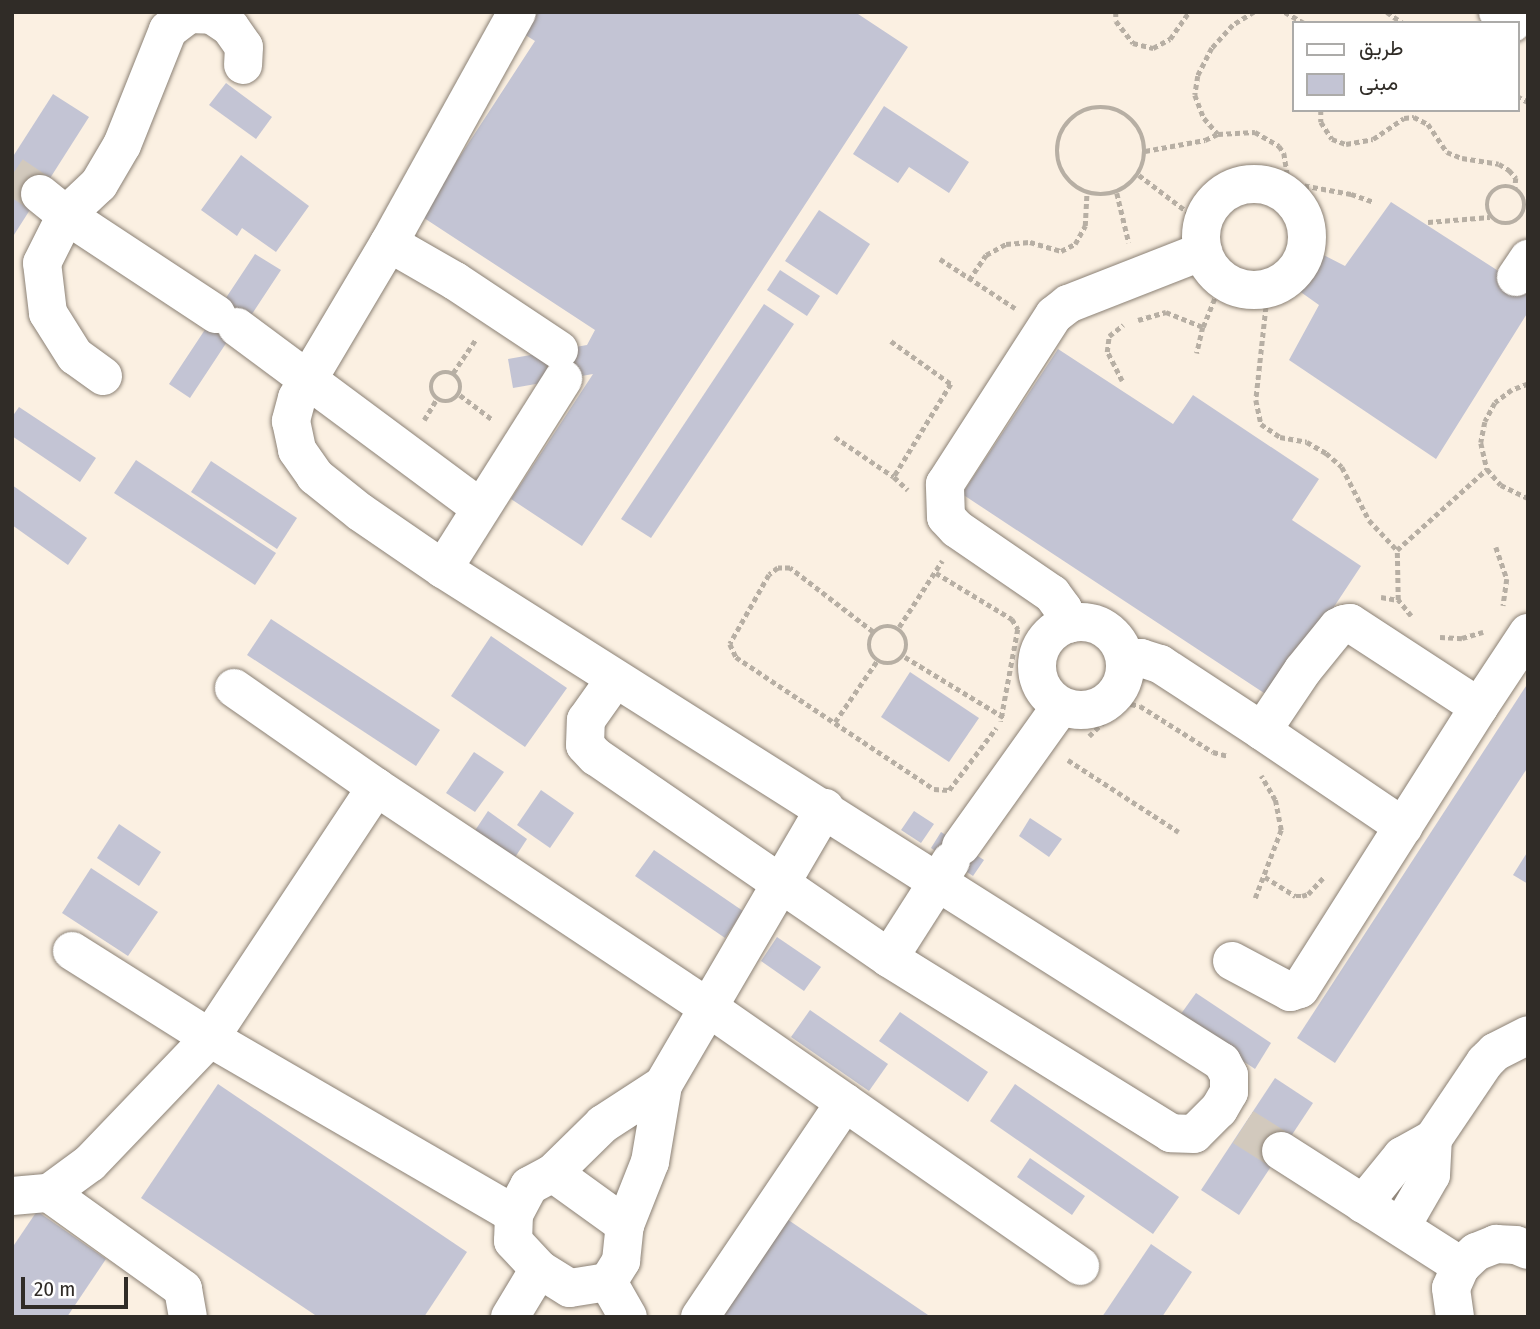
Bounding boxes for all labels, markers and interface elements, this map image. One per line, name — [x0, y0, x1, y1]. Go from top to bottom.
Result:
legend — [1292, 21, 1519, 112]
text: طريق — [1359, 35, 1404, 61]
text: مبنى — [1359, 70, 1398, 96]
scale bar — [24, 1262, 131, 1306]
text: 20 m — [34, 1276, 75, 1302]

